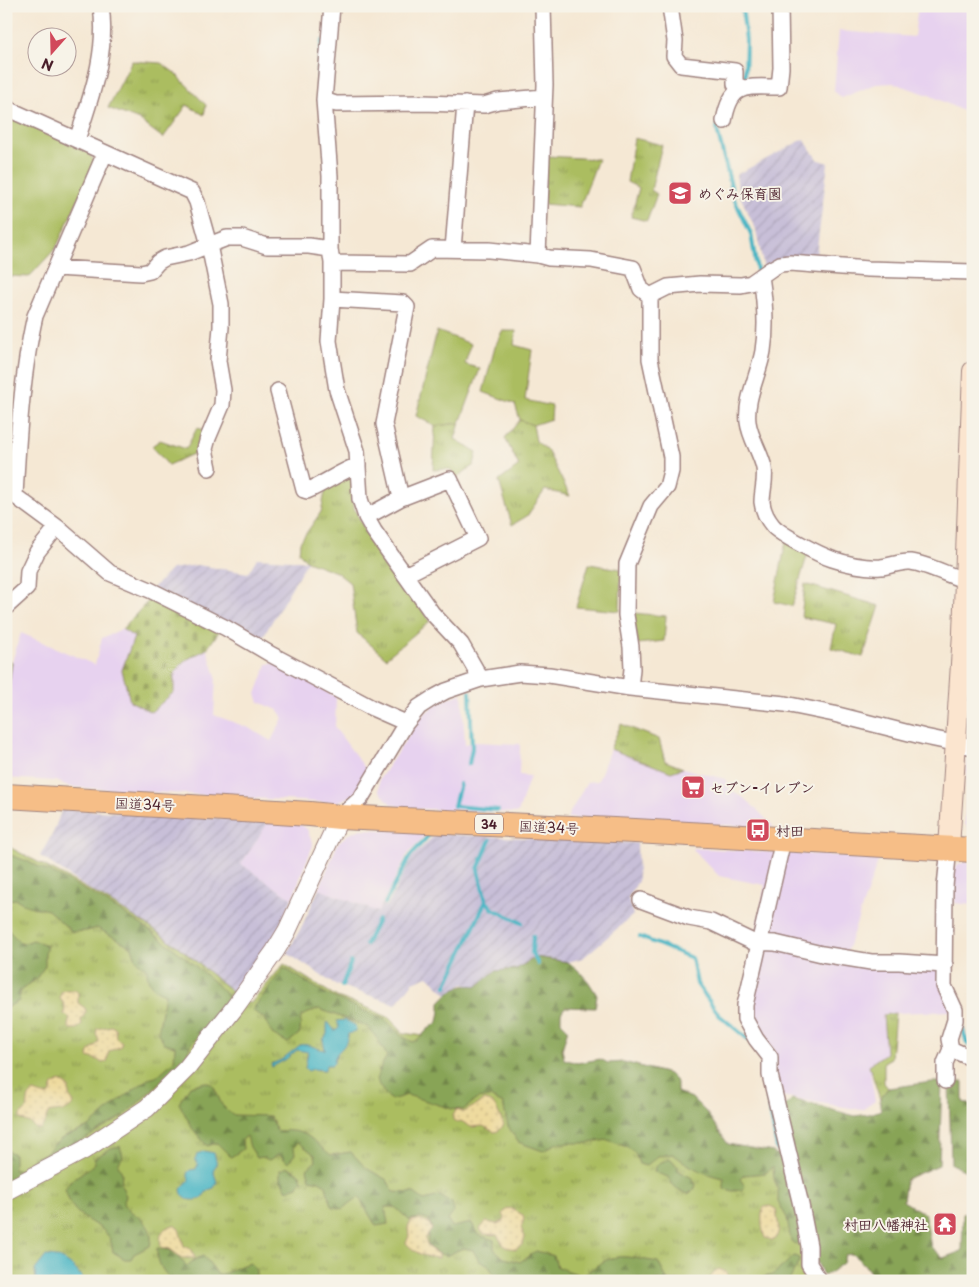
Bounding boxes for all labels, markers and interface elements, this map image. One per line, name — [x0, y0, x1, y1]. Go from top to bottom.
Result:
north arrow — [28, 28, 78, 78]
text: N — [39, 53, 56, 76]
school or university icon: めぐみ保育園 — [667, 180, 693, 206]
place label: めぐみ保育園 — [698, 183, 782, 204]
supermarket icon: セブン-イレブン — [680, 774, 706, 800]
place label: セブン-イレブン — [710, 777, 815, 798]
street label: 国道34号 — [114, 792, 176, 816]
road number: 34 — [475, 814, 503, 834]
street label: 国道34号 — [518, 815, 580, 839]
bus stop icon: 村田 — [745, 817, 771, 843]
place label: 村田 — [776, 820, 804, 841]
temple icon: 村田八幡神社 — [932, 1211, 958, 1237]
place label: 村田八幡神社 — [844, 1214, 928, 1235]

